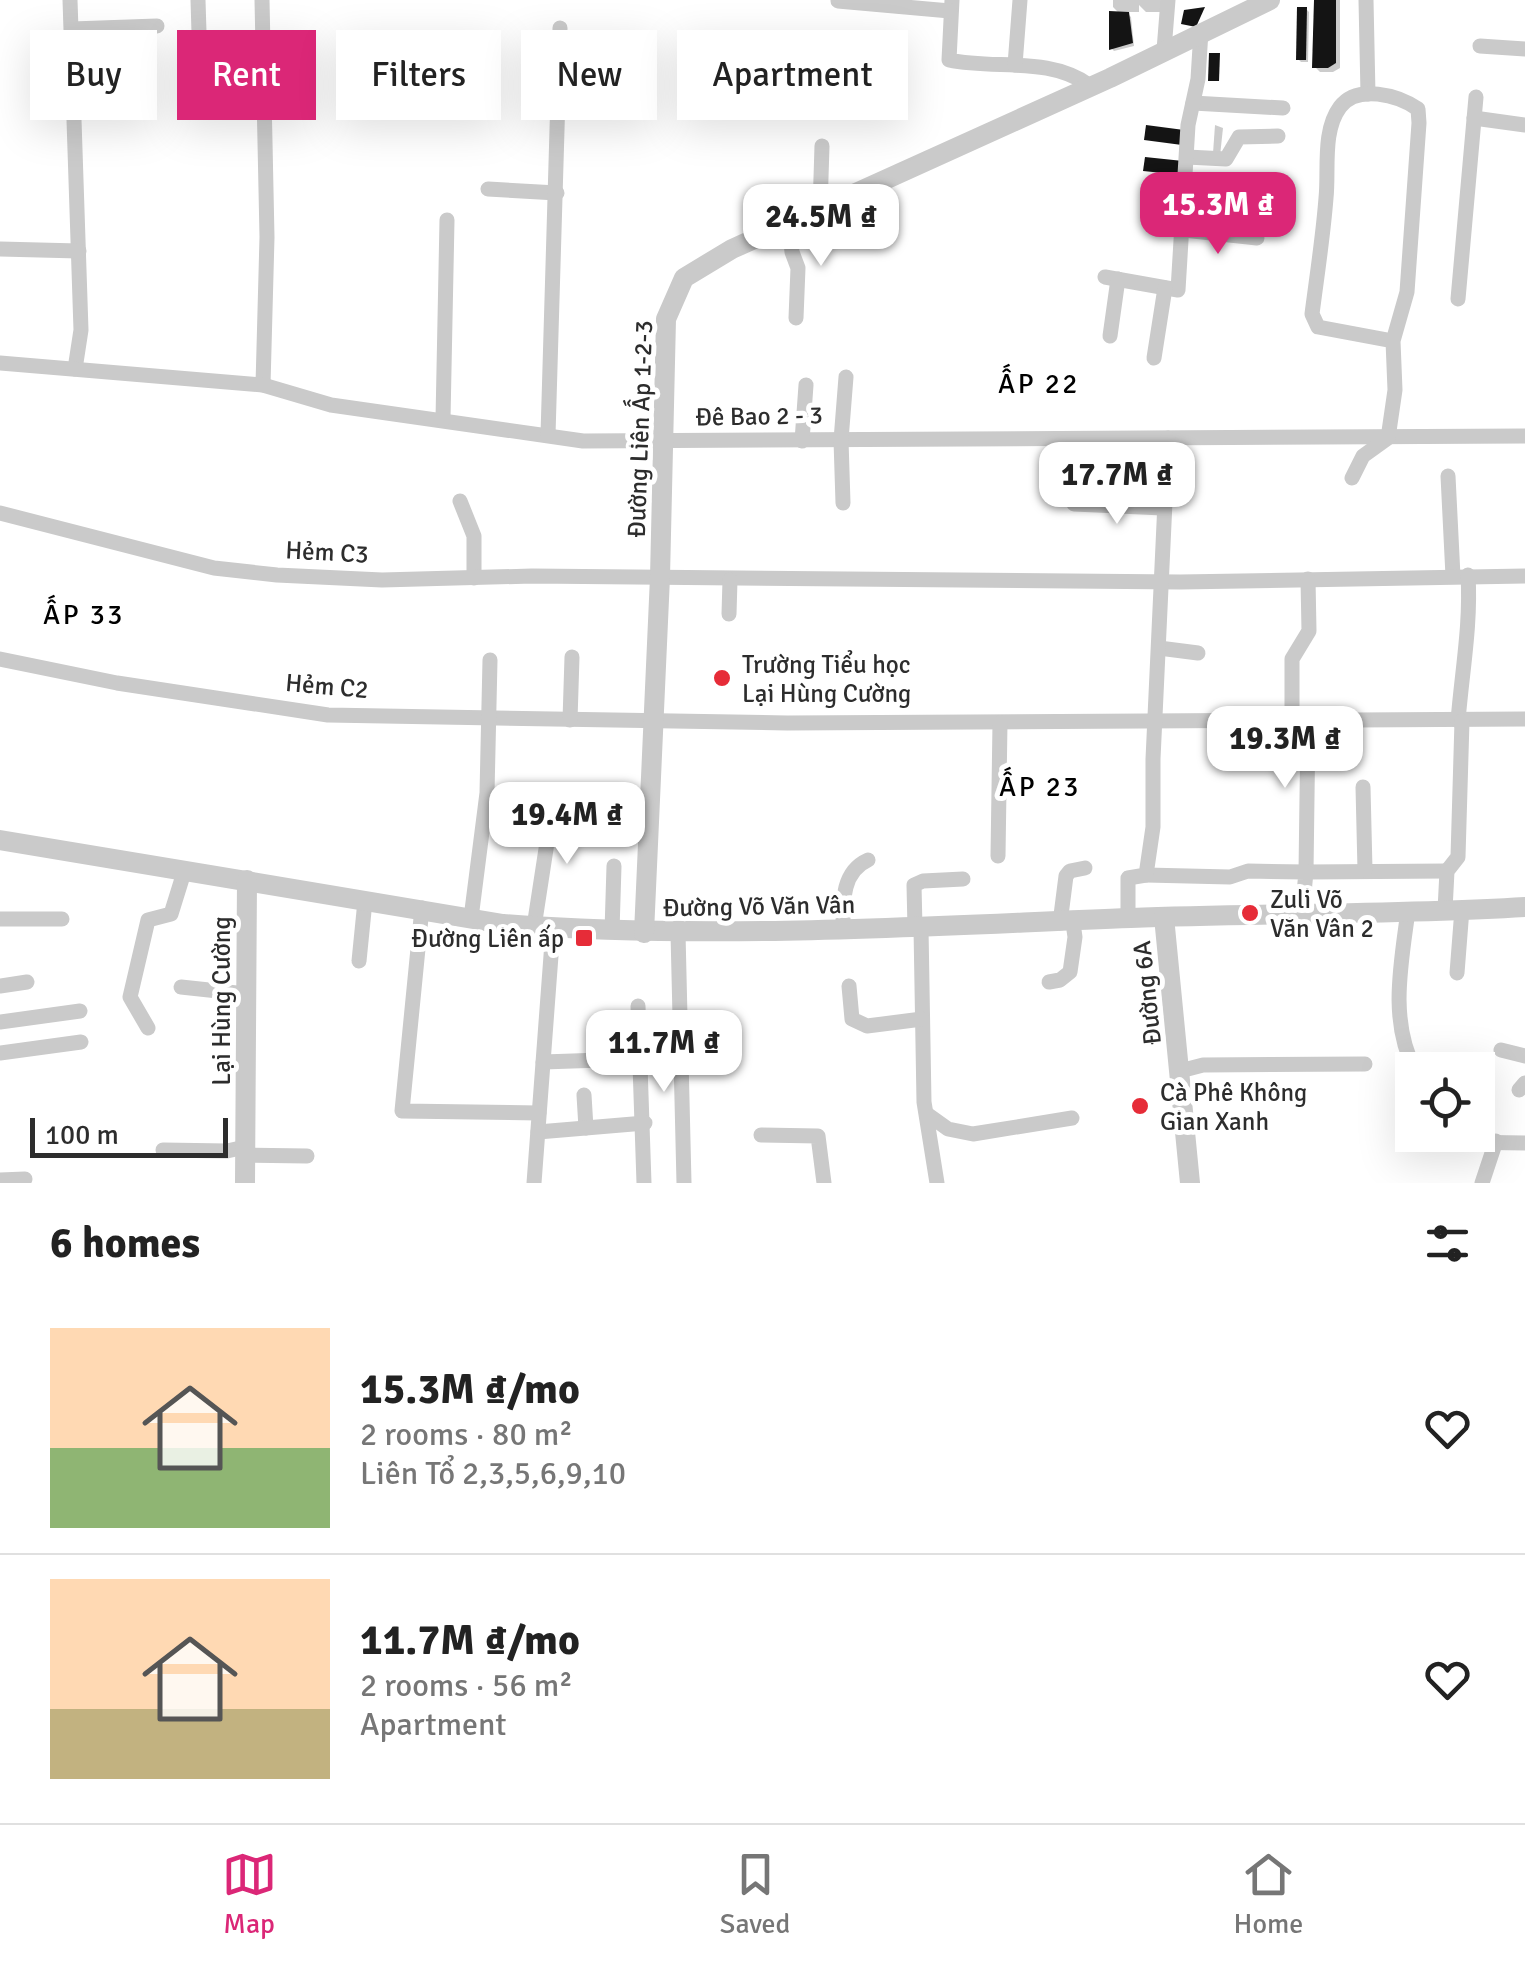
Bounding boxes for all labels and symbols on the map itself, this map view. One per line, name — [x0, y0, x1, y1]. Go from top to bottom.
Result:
pin: 15.3M ₫ — [1126, 172, 1310, 257]
pin: 24.5M ₫ — [729, 184, 913, 269]
street label: Đường Liên Ấp 1-2-3 — [617, 319, 659, 538]
district label: ẤP 22 — [998, 363, 1080, 401]
street label: Đê Bao 2 - 3 — [695, 399, 823, 433]
pin: 17.7M ₫ — [1025, 442, 1209, 527]
street label: Hẻm C3 — [285, 534, 369, 570]
district label: ẤP 33 — [43, 594, 125, 632]
place label: Trường Tiểu học Lại Hùng Cường — [742, 649, 911, 709]
street label: Hẻm C2 — [284, 667, 370, 705]
marker: Trường Tiểu học Lại Hùng Cường — [711, 667, 733, 689]
pin: 19.3M ₫ — [1193, 706, 1377, 791]
district label: ẤP 23 — [999, 766, 1081, 804]
pin: 19.4M ₫ — [475, 782, 659, 867]
place label: Zuli Võ Văn Vân 2 — [1270, 884, 1374, 944]
street label: Đường Võ Văn Vân — [663, 889, 855, 923]
marker: Zuli Võ Văn Vân 2 — [1239, 902, 1261, 924]
street label: Lại Hùng Cường — [206, 916, 237, 1086]
place label: Đường Liên ấp — [411, 923, 564, 954]
marker: Đường Liên ấp — [573, 927, 595, 949]
street label: Đường 6A — [1126, 939, 1168, 1047]
pin: 11.7M ₫ — [572, 1010, 756, 1095]
place label: Cà Phê Không Gian Xanh — [1160, 1077, 1307, 1137]
marker: Cà Phê Không Gian Xanh — [1129, 1095, 1151, 1117]
scale bar — [30, 1113, 228, 1158]

